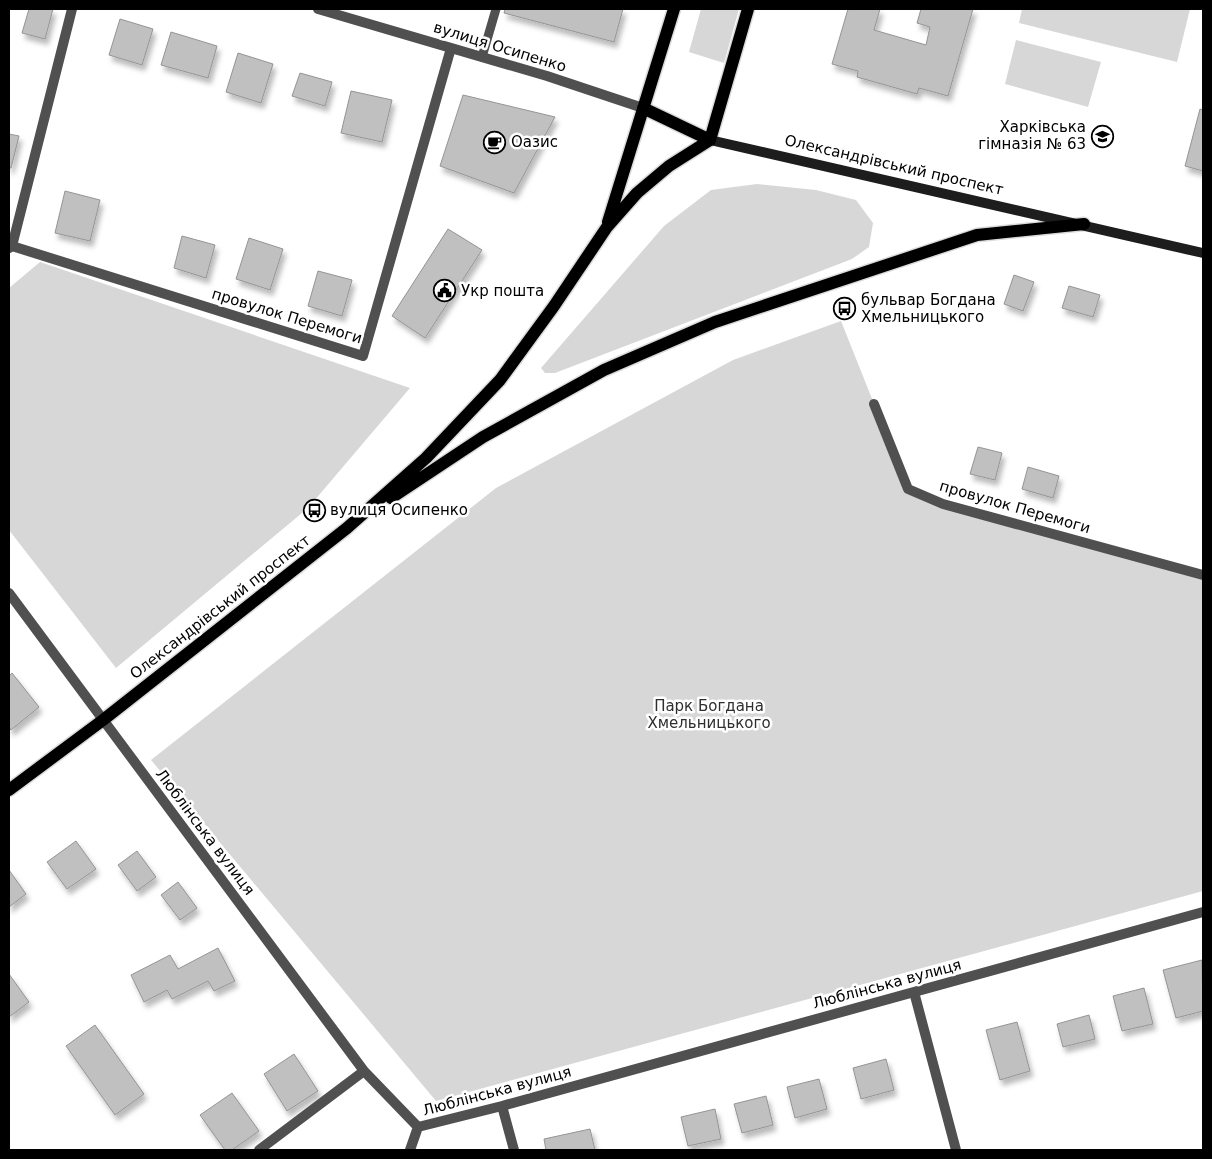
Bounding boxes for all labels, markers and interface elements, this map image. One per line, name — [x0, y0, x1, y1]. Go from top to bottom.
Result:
street label: вулиця Осипенко — [431, 18, 569, 76]
place label: Харківська гімназія № 63 — [978, 118, 1086, 153]
school or university icon: Харківська гімназія № 63 — [1090, 124, 1114, 148]
cafe icon: Оазис — [483, 130, 507, 154]
street label: Олександрівський проспект — [783, 131, 1005, 199]
place label: Оазис — [511, 133, 558, 151]
public building icon: Укр пошта — [433, 279, 457, 303]
place label: Укр пошта — [461, 282, 544, 300]
street label: провулок Перемоги — [210, 285, 364, 347]
place label: бульвар Богдана Хмельницького — [861, 291, 996, 326]
bus stop icon: бульвар Богдана Хмельницького — [833, 297, 857, 321]
street label: провулок Перемоги — [937, 477, 1093, 537]
bus stop icon: вулиця Осипенко — [302, 498, 326, 522]
place label: вулиця Осипенко — [330, 501, 468, 519]
street label: Олександрівський проспект — [126, 531, 314, 683]
park label: Парк Богдана Хмельницького — [647, 697, 771, 732]
street label: Люблінська вулиця — [152, 765, 258, 899]
street label: Люблінська вулиця — [811, 955, 963, 1013]
street label: Люблінська вулиця — [421, 1062, 573, 1120]

